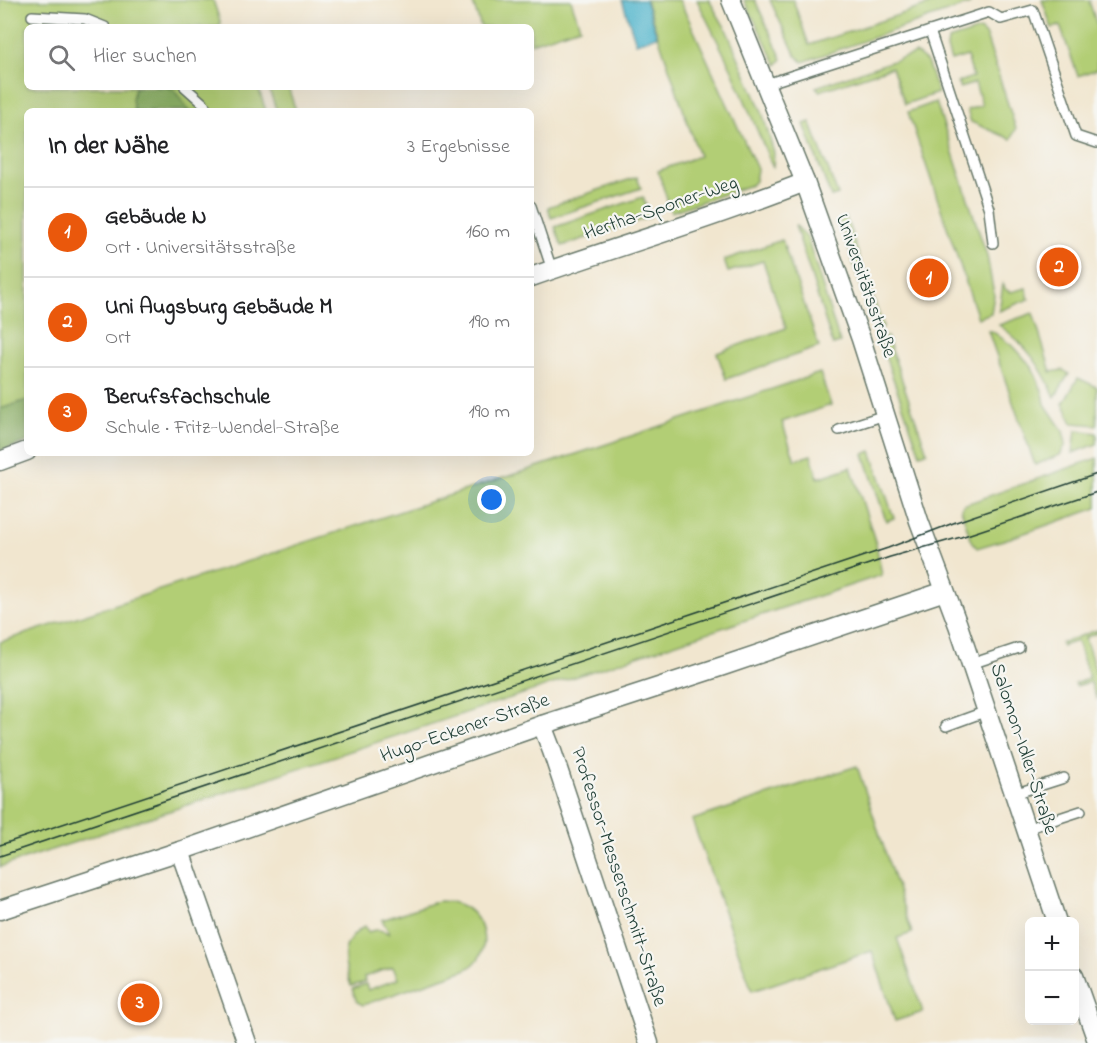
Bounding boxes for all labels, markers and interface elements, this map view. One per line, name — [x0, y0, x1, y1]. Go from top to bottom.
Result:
search box — [24, 24, 534, 90]
icon: search — [45, 41, 78, 74]
text: Hier suchen — [93, 41, 197, 73]
text: In der Nähe — [48, 128, 169, 166]
text: 3 Ergebnisse — [407, 133, 510, 162]
street label: Hertha-Sponer-Weg — [580, 169, 742, 250]
text: Gebäude N — [105, 202, 207, 234]
street label: Universitätsstraße — [827, 210, 903, 362]
text: 1 — [64, 218, 71, 247]
text: 160 m — [466, 218, 510, 247]
text: Ort · Universitätsstraße — [105, 234, 296, 263]
pin: 2 — [1040, 244, 1078, 290]
pin: 1 — [910, 256, 948, 300]
text: Uni Augsburg Gebäude M — [105, 292, 333, 324]
text: 2 — [63, 308, 72, 337]
text: 190 m — [468, 308, 510, 337]
text: Ort — [105, 324, 131, 353]
text: Berufsfachschule — [105, 382, 270, 414]
text: 3 — [63, 398, 72, 427]
text: 190 m — [468, 398, 510, 427]
text: Schule · Fritz-Wendel-Straße — [105, 414, 339, 443]
your location — [477, 485, 506, 514]
street label: Salomon-Idler-Straße — [982, 660, 1064, 838]
street label: Hugo-Eckener-Straße — [377, 686, 554, 772]
street label: Professor-Messerschmitt-Straße — [562, 744, 674, 1010]
map controls — [1025, 917, 1079, 1025]
button: + — [1025, 917, 1079, 971]
button: − — [1025, 971, 1079, 1025]
pin: 3 — [120, 980, 160, 1026]

